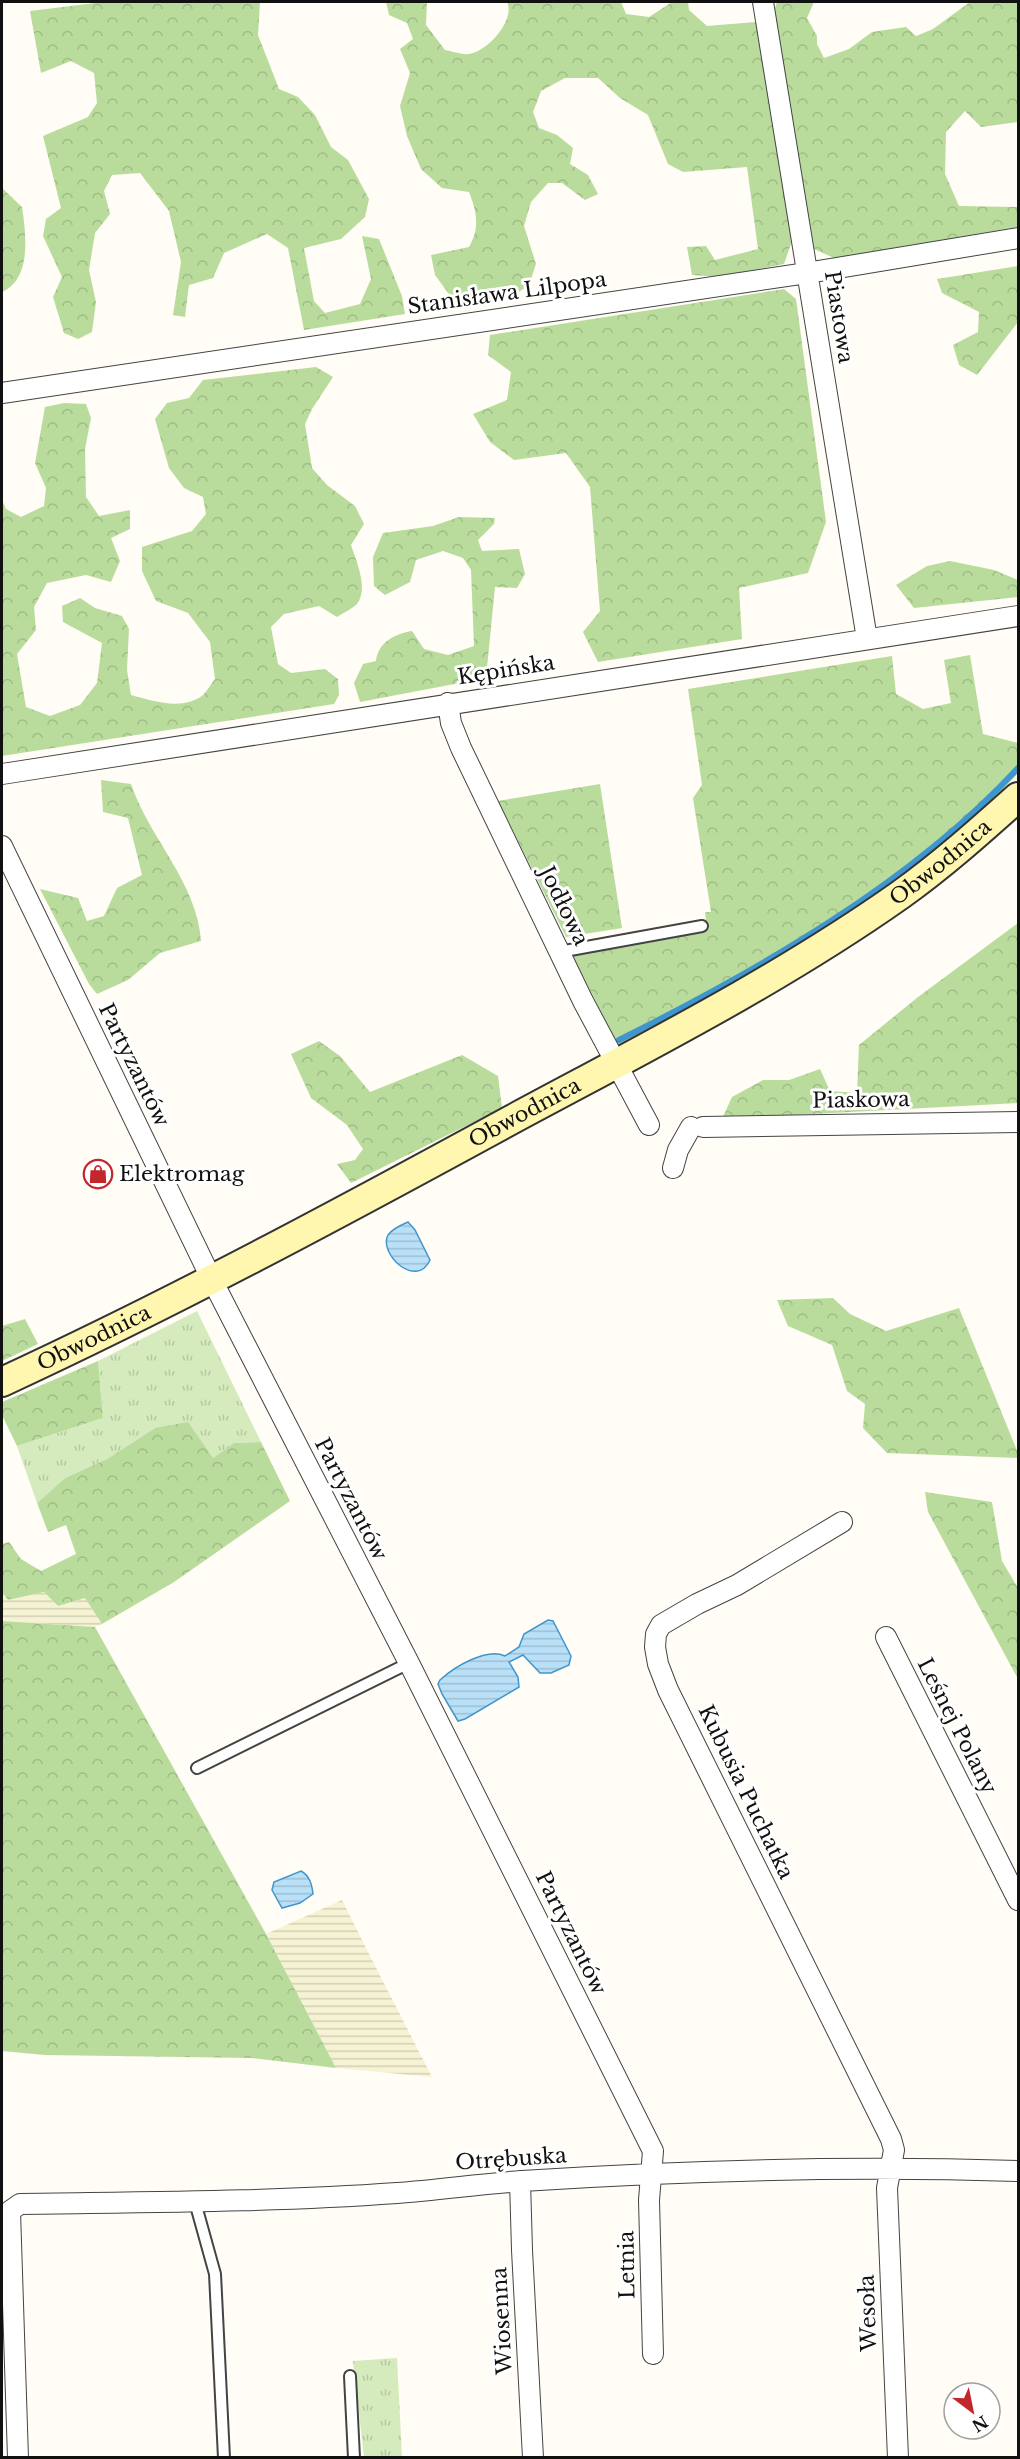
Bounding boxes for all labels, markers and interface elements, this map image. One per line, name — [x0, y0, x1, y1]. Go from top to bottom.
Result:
street label: Stanisława Lilpopa — [406, 266, 608, 320]
street label: Piastowa — [819, 269, 859, 365]
street label: Kępińska — [456, 649, 557, 691]
street label: Obwodnica — [884, 814, 997, 911]
street label: Jodłowa — [532, 859, 594, 950]
street label: Partyzantów — [93, 999, 175, 1131]
street label: Obwodnica — [464, 1072, 585, 1153]
street label: Piaskowa — [812, 1086, 910, 1114]
shop icon: Elektromag — [82, 1158, 114, 1190]
place label: Elektromag — [119, 1161, 245, 1187]
street label: Obwodnica — [33, 1299, 156, 1377]
street label: Partyzantów — [309, 1433, 393, 1565]
street label: Leśnej Polany — [912, 1654, 1003, 1799]
street label: Kubusia Puchatka — [693, 1701, 800, 1884]
street label: Partyzantów — [530, 1867, 612, 1999]
street label: Otrębuska — [454, 2142, 568, 2176]
street label: Letnia — [613, 2230, 641, 2299]
street label: Wiosenna — [486, 2266, 518, 2376]
street label: Wesoła — [854, 2274, 882, 2353]
north arrow — [942, 2381, 1002, 2441]
text: N — [968, 2411, 992, 2436]

